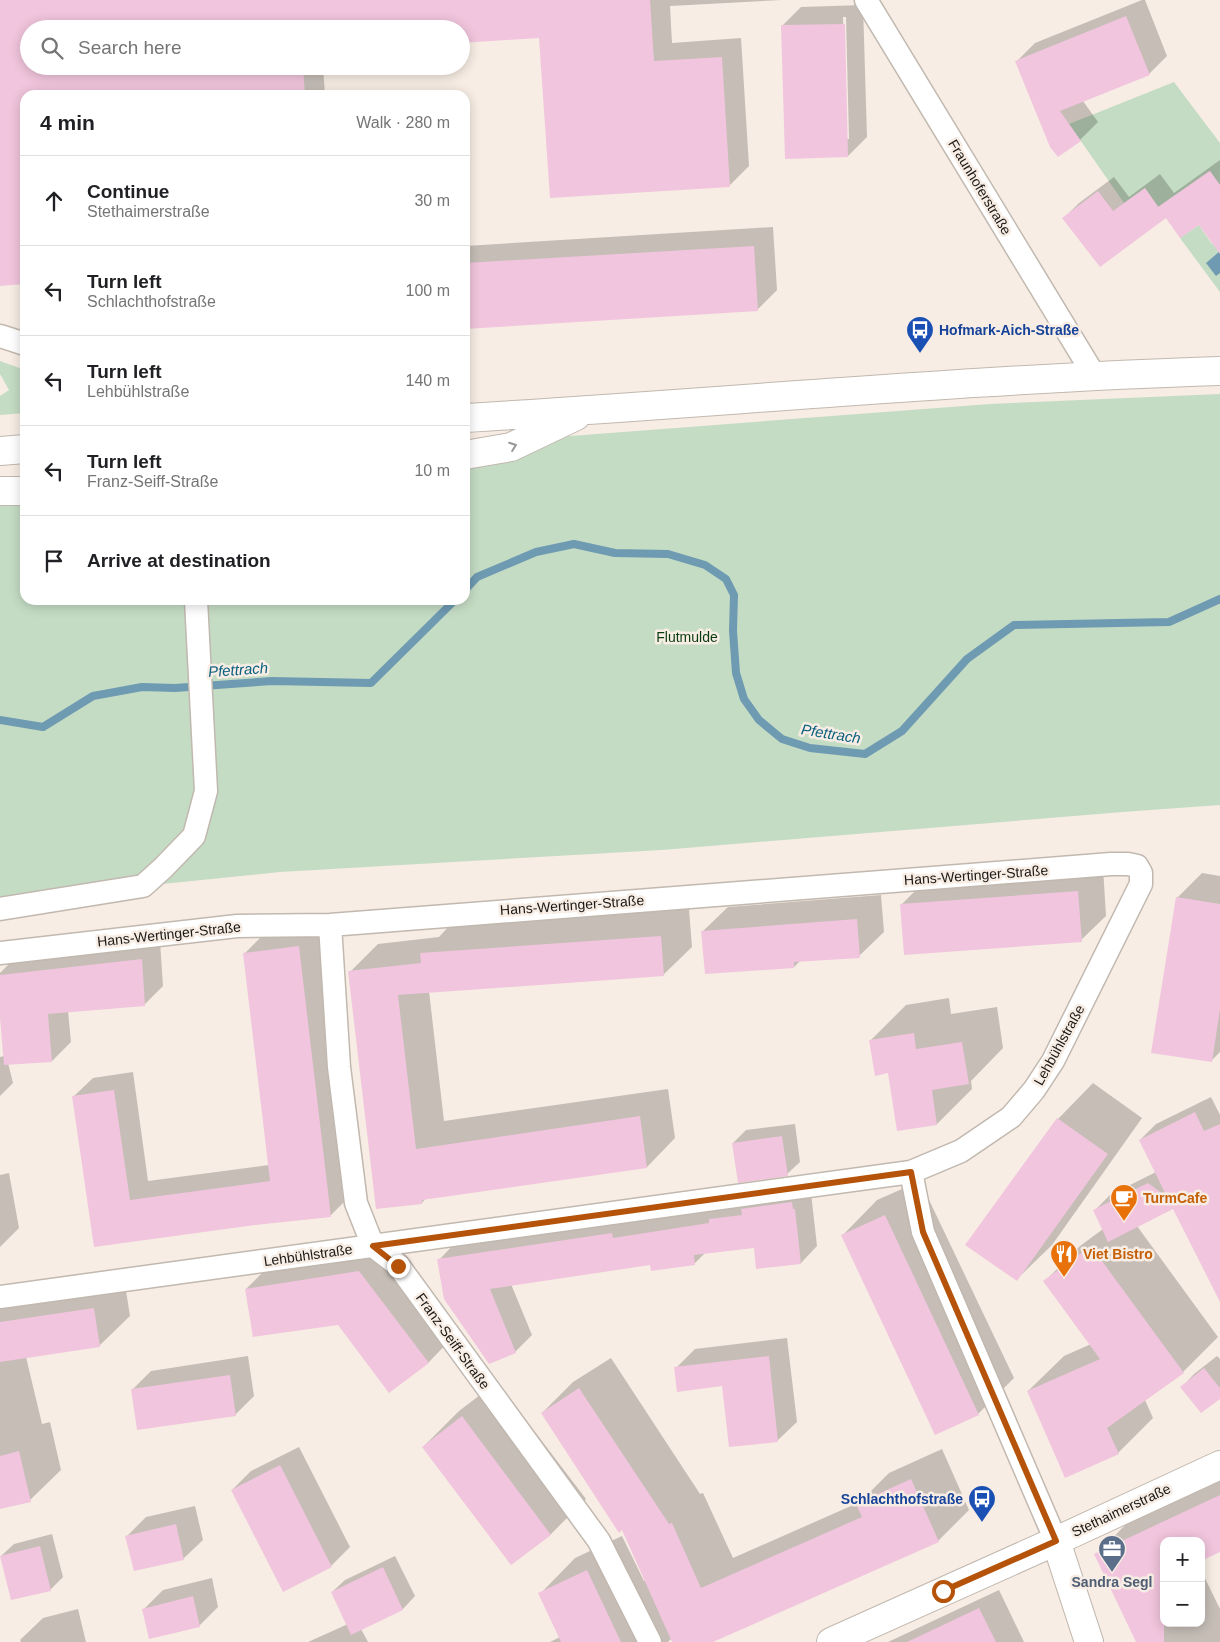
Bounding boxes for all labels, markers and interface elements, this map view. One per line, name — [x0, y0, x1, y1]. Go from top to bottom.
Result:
search box — [20, 20, 470, 75]
icon: search — [38, 34, 66, 62]
text: Search here — [78, 37, 182, 58]
text: 4 min — [40, 111, 95, 134]
text: Walk · 280 m — [356, 114, 450, 131]
street label: Fraunhoferstraße — [945, 137, 1015, 238]
text: Continue — [87, 181, 169, 202]
icon: ahead — [40, 187, 68, 215]
text: 30 m — [414, 192, 450, 209]
text: Stethaimerstraße — [87, 203, 210, 220]
text: Turn left — [87, 271, 162, 292]
icon: left — [40, 277, 68, 305]
text: 100 m — [406, 282, 450, 299]
text: Schlachthofstraße — [87, 293, 216, 310]
bus stop icon: Hofmark-Aich-Straße — [905, 315, 935, 354]
place label: Hofmark-Aich-Straße — [939, 322, 1079, 338]
text: Turn left — [87, 361, 162, 382]
icon: left — [40, 367, 68, 395]
text: 140 m — [406, 372, 450, 389]
text: Lehbühlstraße — [87, 383, 189, 400]
one-way arrow — [508, 442, 516, 452]
text: Turn left — [87, 451, 162, 472]
icon: left — [40, 457, 68, 485]
text: 10 m — [414, 462, 450, 479]
text: Franz-Seiff-Straße — [87, 473, 218, 490]
icon: arrive — [40, 547, 68, 575]
text: Arrive at destination — [87, 550, 271, 571]
park label: Flutmulde — [656, 629, 718, 645]
water label: Pfettrach — [207, 659, 269, 680]
water label: Pfettrach — [800, 720, 862, 747]
street label: Hans-Wertinger-Straße — [903, 862, 1049, 888]
street label: Hans-Wertinger-Straße — [499, 892, 645, 918]
street label: Hans-Wertinger-Straße — [96, 918, 242, 950]
street label: Lehbühlstraße — [1030, 1002, 1088, 1088]
cafe icon: TurmCafe — [1109, 1183, 1139, 1222]
place label: TurmCafe — [1143, 1190, 1208, 1206]
restaurant icon: Viet Bistro — [1049, 1239, 1079, 1278]
street label: Lehbühlstraße — [263, 1241, 354, 1269]
place label: Viet Bistro — [1083, 1246, 1153, 1262]
route end — [387, 1255, 410, 1278]
street label: Franz-Seiff-Straße — [413, 1290, 493, 1392]
street label: Stethaimerstraße — [1069, 1480, 1173, 1540]
bus stop icon: Schlachthofstraße — [967, 1484, 997, 1523]
place label: Schlachthofstraße — [841, 1491, 963, 1507]
office icon: Sandra Segl — [1097, 1534, 1127, 1573]
map controls — [1160, 1537, 1205, 1627]
button: + — [1160, 1537, 1205, 1582]
place label: Sandra Segl — [1072, 1574, 1152, 1590]
route start — [932, 1580, 955, 1603]
button: − — [1160, 1582, 1205, 1627]

